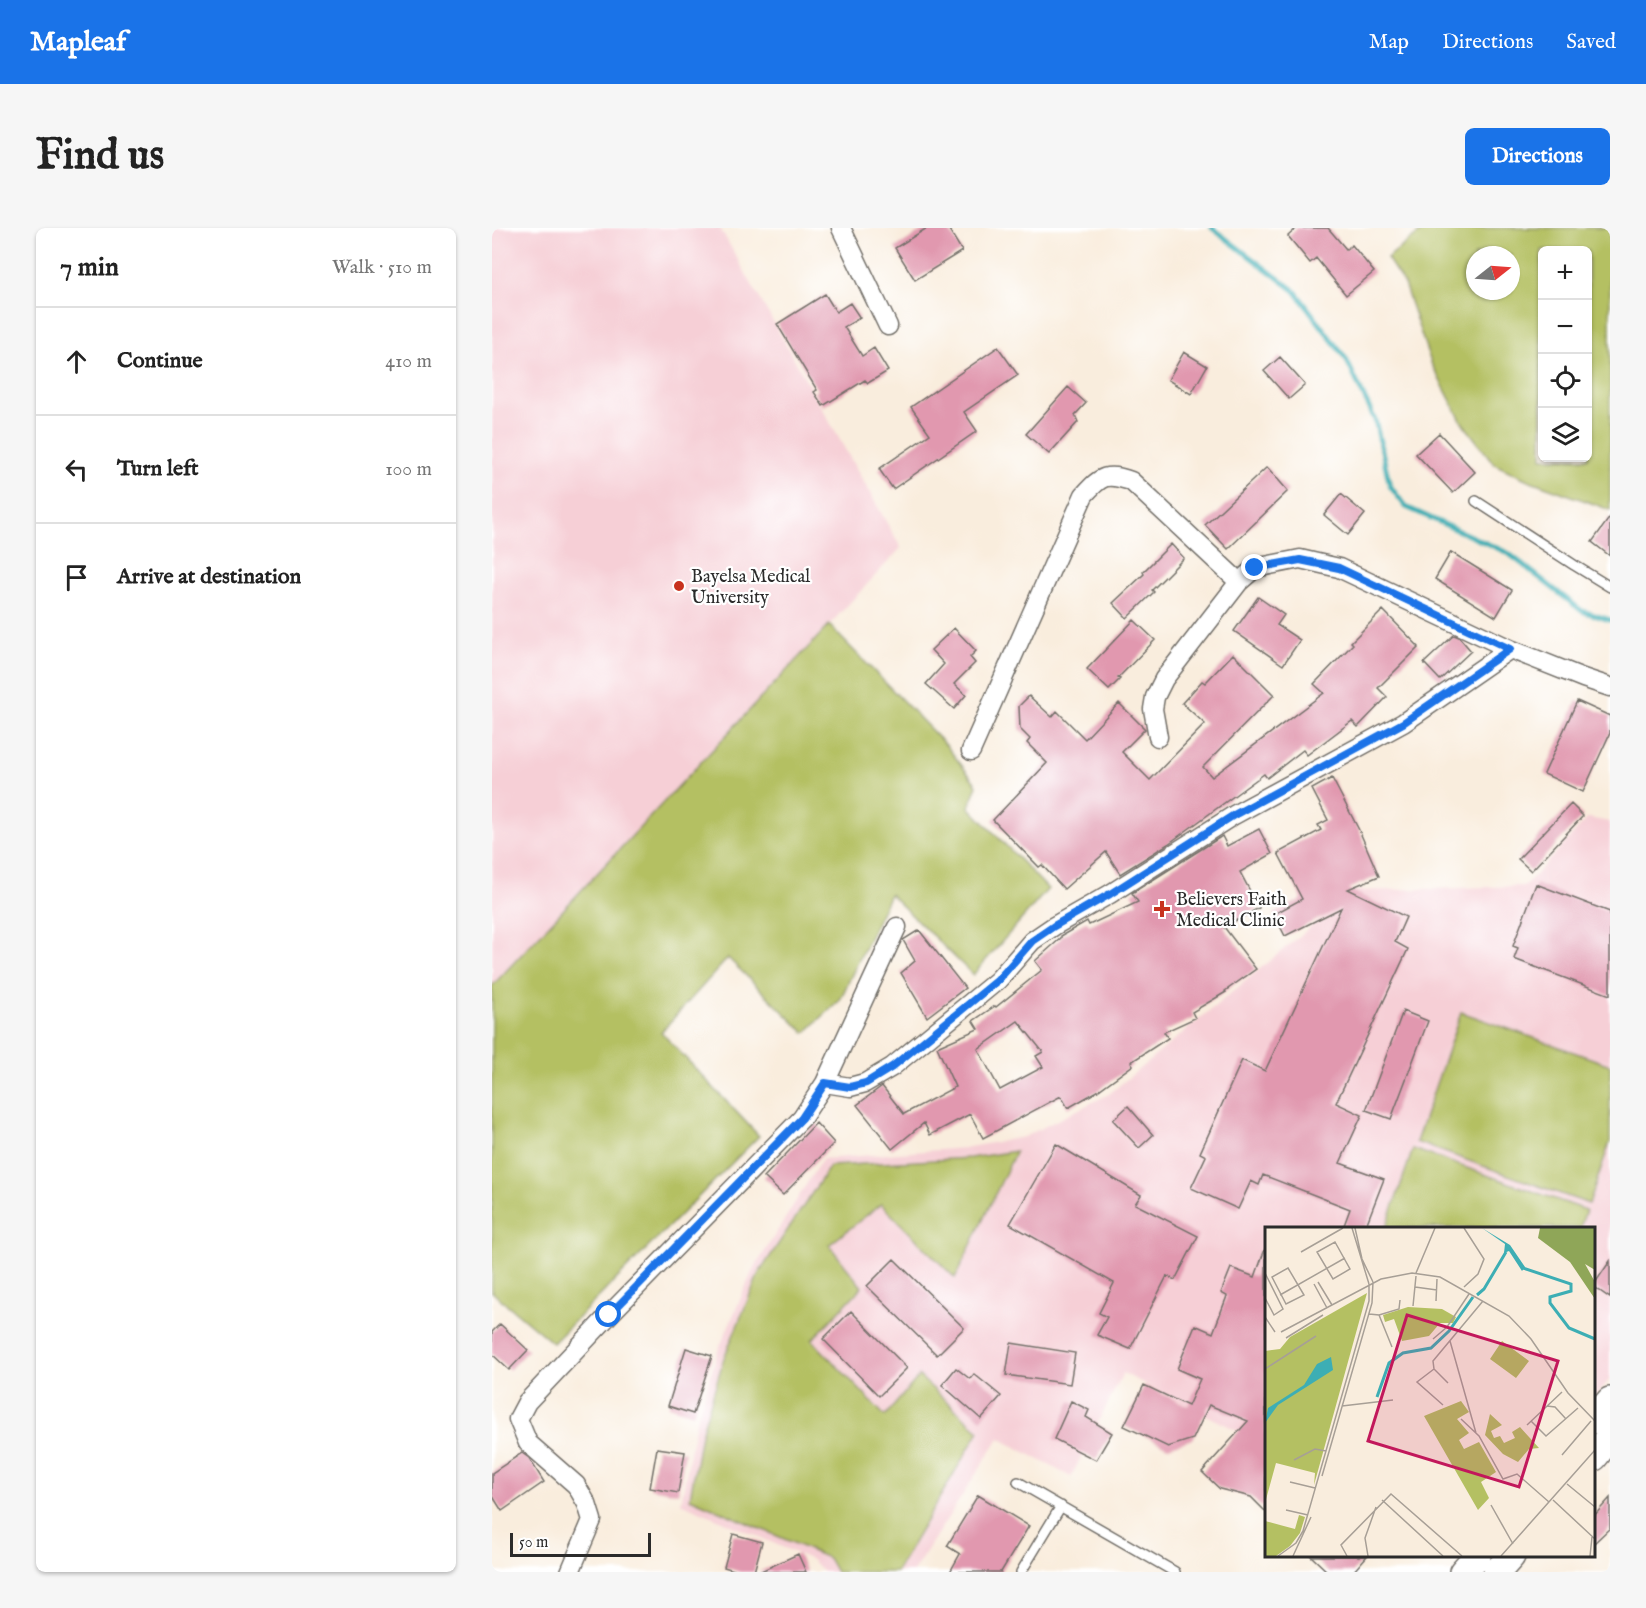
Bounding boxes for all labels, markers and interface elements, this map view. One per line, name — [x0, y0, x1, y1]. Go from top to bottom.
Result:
text: Mapleaf — [30, 25, 126, 60]
text: Map — [1369, 29, 1409, 56]
text: Directions — [1442, 29, 1533, 56]
text: Saved — [1566, 29, 1616, 56]
button: Directions — [1465, 128, 1610, 185]
text: Find us — [36, 130, 164, 183]
north arrow — [1466, 246, 1520, 300]
map controls — [1538, 246, 1592, 462]
button: + — [1538, 246, 1592, 300]
text: 7 min — [60, 251, 119, 284]
text: Walk · 510 m — [332, 255, 432, 280]
button: − — [1538, 300, 1592, 354]
icon: ahead — [60, 345, 93, 378]
text: Continue — [117, 347, 203, 375]
text: 410 m — [385, 349, 432, 374]
button: locate — [1538, 354, 1592, 408]
button: layers — [1538, 408, 1592, 462]
icon: left — [60, 453, 93, 486]
text: Turn left — [117, 455, 199, 483]
text: 100 m — [385, 457, 432, 482]
route end — [1241, 554, 1267, 580]
icon: arrive — [60, 561, 93, 594]
text: Arrive at destination — [117, 563, 301, 591]
place label: Bayelsa Medical University — [691, 566, 810, 610]
marker: Bayelsa Medical University — [672, 579, 686, 593]
place label: Believers Faith Medical Clinic — [1176, 889, 1287, 933]
marker: Believers Faith Medical Clinic — [1153, 900, 1171, 918]
inset map — [1265, 1227, 1595, 1557]
route start — [595, 1301, 621, 1327]
scale bar — [510, 1530, 651, 1558]
text: 50 m — [519, 1533, 548, 1553]

